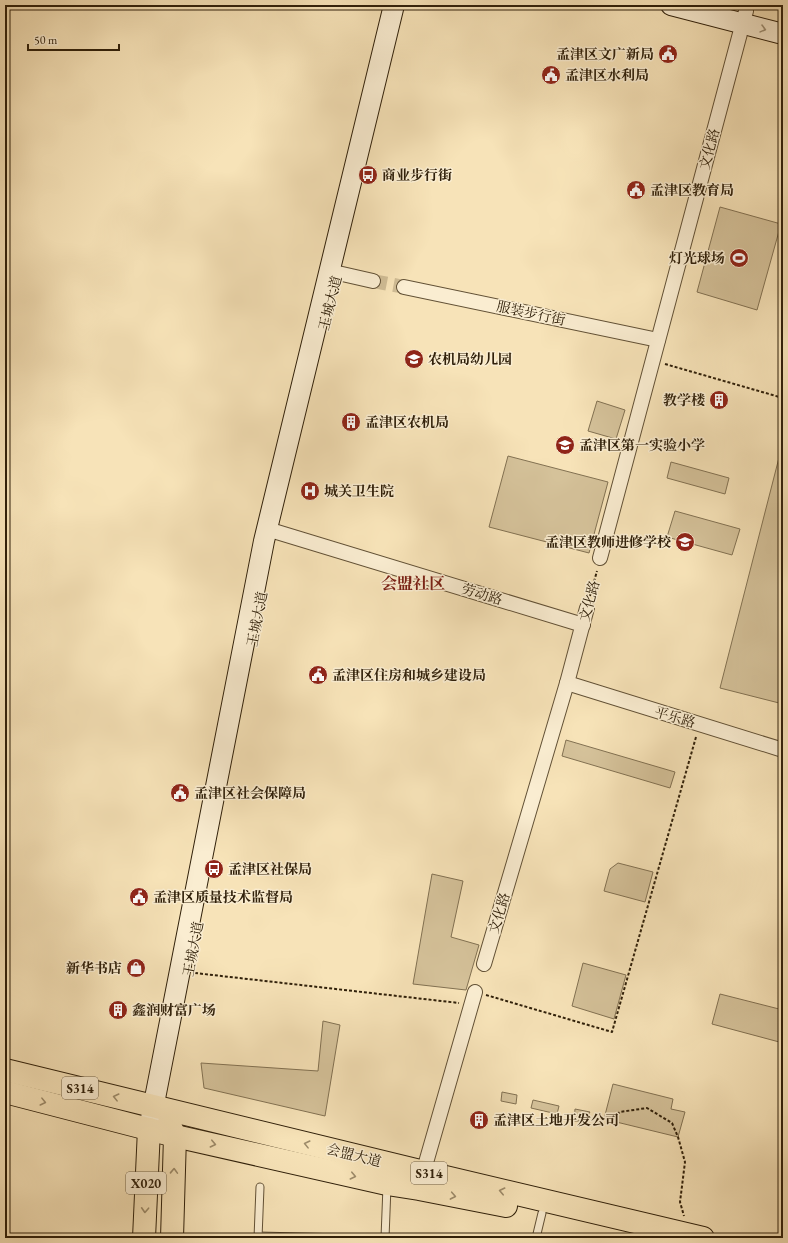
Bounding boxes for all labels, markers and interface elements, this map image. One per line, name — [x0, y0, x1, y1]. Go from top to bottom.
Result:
one-way arrow — [760, 24, 767, 33]
scale bar — [28, 26, 119, 52]
text: 50 m — [34, 32, 58, 48]
public building icon: 孟津区文广新局 — [657, 43, 679, 65]
place label: 孟津区文广新局 — [556, 45, 654, 63]
public building icon: 孟津区水利局 — [540, 64, 562, 86]
place label: 孟津区水利局 — [565, 66, 649, 84]
street label: 文化路 — [695, 126, 723, 172]
bus stop icon: 商业步行街 — [357, 164, 379, 186]
place label: 商业步行街 — [382, 166, 452, 184]
public building icon: 孟津区教育局 — [625, 179, 647, 201]
place label: 孟津区教育局 — [650, 181, 734, 199]
sports icon: 灯光球场 — [728, 247, 750, 269]
place label: 灯光球场 — [669, 249, 725, 267]
street label: 王城大道 — [314, 274, 346, 332]
street label: 服装步行街 — [495, 297, 567, 329]
school or university icon: 农机局幼儿园 — [403, 348, 425, 370]
place label: 农机局幼儿园 — [428, 350, 512, 368]
building icon: 教学楼 — [708, 389, 730, 411]
place label: 教学楼 — [663, 391, 705, 409]
building icon: 孟津区农机局 — [340, 411, 362, 433]
place label: 孟津区农机局 — [365, 413, 449, 431]
school or university icon: 孟津区第一实验小学 — [554, 434, 576, 456]
place label: 孟津区第一实验小学 — [579, 436, 705, 454]
hospital icon: 城关卫生院 — [299, 480, 321, 502]
place label: 城关卫生院 — [324, 482, 394, 500]
school or university icon: 孟津区教师进修学校 — [674, 531, 696, 553]
place label: 孟津区教师进修学校 — [545, 533, 671, 551]
district label: 会盟社区 — [381, 573, 445, 594]
street label: 文化路 — [575, 578, 603, 624]
street label: 劳动路 — [459, 579, 505, 609]
street label: 王城大道 — [243, 590, 271, 648]
public building icon: 孟津区住房和城乡建设局 — [307, 664, 329, 686]
place label: 孟津区住房和城乡建设局 — [332, 666, 486, 684]
street label: 平乐路 — [652, 702, 698, 732]
public building icon: 孟津区社会保障局 — [169, 782, 191, 804]
place label: 孟津区社会保障局 — [194, 784, 306, 802]
bus stop icon: 孟津区社保局 — [203, 858, 225, 880]
place label: 孟津区社保局 — [228, 860, 312, 878]
public building icon: 孟津区质量技术监督局 — [128, 886, 150, 908]
place label: 孟津区质量技术监督局 — [153, 888, 293, 906]
street label: 文化路 — [484, 890, 514, 936]
street label: 王城大道 — [179, 920, 207, 978]
shop icon: 新华书店 — [125, 957, 147, 979]
place label: 新华书店 — [66, 959, 122, 977]
building icon: 鑫润财富广场 — [107, 999, 129, 1021]
place label: 鑫润财富广场 — [132, 1001, 216, 1019]
road number: S314 — [62, 1077, 98, 1099]
one-way arrow — [113, 1094, 120, 1102]
one-way arrow — [40, 1097, 46, 1105]
building icon: 孟津区土地开发公司 — [468, 1109, 490, 1131]
place label: 孟津区土地开发公司 — [493, 1111, 619, 1129]
street label: 会盟大道 — [325, 1139, 383, 1171]
one-way arrow — [210, 1140, 216, 1148]
one-way arrow — [304, 1140, 311, 1149]
road number: S314 — [411, 1162, 447, 1184]
one-way arrow — [170, 1168, 178, 1174]
road number: X020 — [126, 1172, 166, 1194]
one-way arrow — [350, 1172, 357, 1180]
one-way arrow — [499, 1187, 505, 1195]
one-way arrow — [450, 1191, 456, 1199]
one-way arrow — [141, 1207, 149, 1213]

